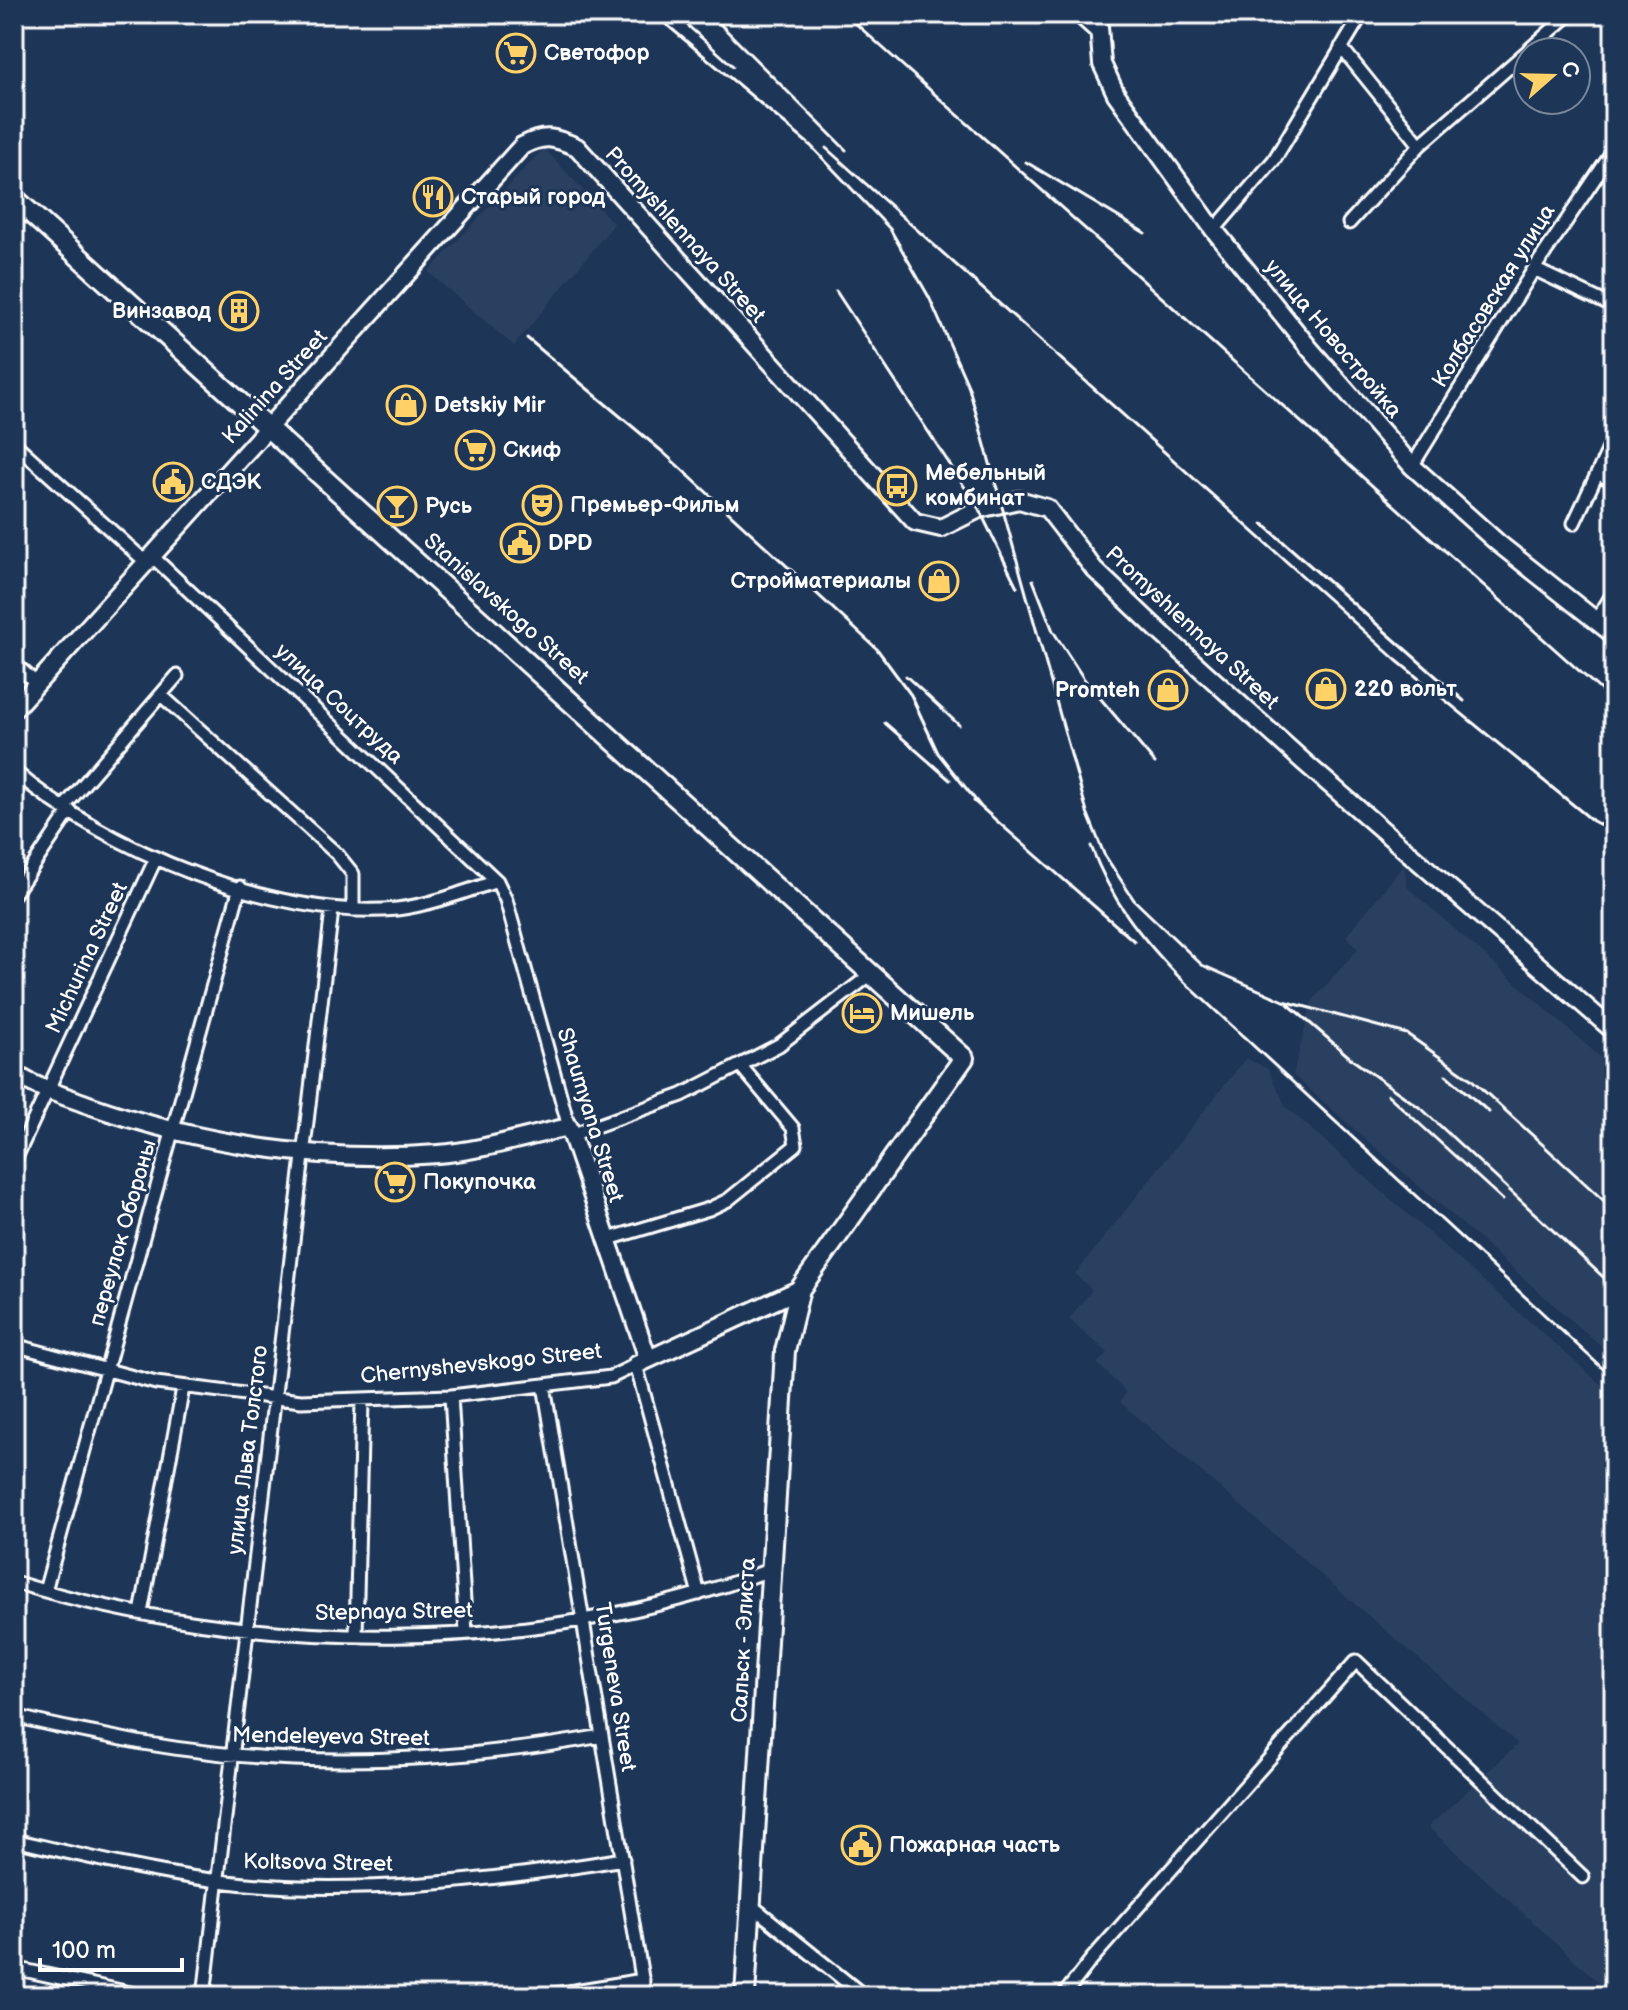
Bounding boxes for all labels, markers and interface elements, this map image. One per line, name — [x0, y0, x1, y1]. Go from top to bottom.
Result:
supermarket icon: Светофор — [495, 32, 537, 74]
north arrow — [1512, 36, 1592, 116]
place label: Светофор — [544, 40, 649, 67]
text: С — [1554, 58, 1585, 81]
street label: Promyshlennaya Street — [599, 141, 771, 329]
restaurant icon: Старый город — [412, 176, 454, 218]
place label: Старый город — [461, 184, 606, 211]
street label: Колбасовская улица — [1427, 199, 1561, 393]
street label: улица Новостройка — [1259, 254, 1407, 424]
building icon: Винзавод — [218, 290, 260, 332]
place label: Винзавод — [112, 298, 212, 325]
street label: Kalinina Street — [217, 324, 334, 450]
shop icon: Detskiy Mir — [385, 384, 427, 426]
place label: Detskiy Mir — [434, 392, 546, 419]
supermarket icon: Скиф — [454, 429, 496, 471]
place label: Скиф — [503, 437, 562, 464]
place label: Мебельный комбинат — [925, 460, 1046, 512]
public building icon: СДЭК — [152, 461, 194, 503]
bus stop icon: Мебельный комбинат — [876, 465, 918, 507]
place label: СДЭК — [201, 469, 261, 496]
theatre icon: Премьер-Фильм — [521, 484, 563, 526]
bar icon: Русь — [376, 485, 418, 527]
place label: Премьер-Фильм — [570, 492, 740, 519]
place label: Русь — [425, 493, 473, 520]
public building icon: DPD — [499, 522, 541, 564]
street label: Stanislavskogo Street — [418, 528, 594, 690]
place label: DPD — [548, 530, 592, 557]
street label: Promyshlennaya Street — [1100, 541, 1285, 716]
shop icon: Стройматериалы — [918, 560, 960, 602]
place label: Стройматериалы — [731, 568, 911, 595]
street label: улица Соцтруда — [269, 638, 409, 770]
shop icon: 220 вольт — [1305, 668, 1347, 710]
shop icon: Promteh — [1147, 669, 1189, 711]
place label: 220 вольт — [1354, 676, 1457, 703]
place label: Promteh — [1055, 677, 1140, 704]
street label: Michurina Street — [40, 878, 134, 1038]
hotel icon: Мишель — [841, 992, 883, 1034]
place label: Мишель — [890, 1000, 975, 1027]
street label: Shaumyana Street — [551, 1025, 629, 1206]
street label: переулок Обороны — [83, 1137, 163, 1329]
supermarket icon: Покупочка — [374, 1161, 416, 1203]
place label: Покупочка — [423, 1169, 536, 1196]
street label: Chernyshevskogo Street — [359, 1338, 603, 1390]
street label: улица Льва Толстого — [222, 1344, 274, 1556]
street label: Сальск - Элиста — [726, 1557, 762, 1723]
street label: Stepnaya Street — [315, 1597, 473, 1627]
street label: Turgeneva Street — [588, 1600, 642, 1774]
street label: Mendeleyeva Street — [232, 1722, 430, 1752]
public building icon: Пожарная часть — [840, 1824, 882, 1866]
place label: Пожарная часть — [889, 1832, 1061, 1859]
street label: Koltsova Street — [243, 1848, 393, 1878]
scale bar — [40, 1922, 182, 1972]
text: 100 m — [52, 1936, 116, 1965]

